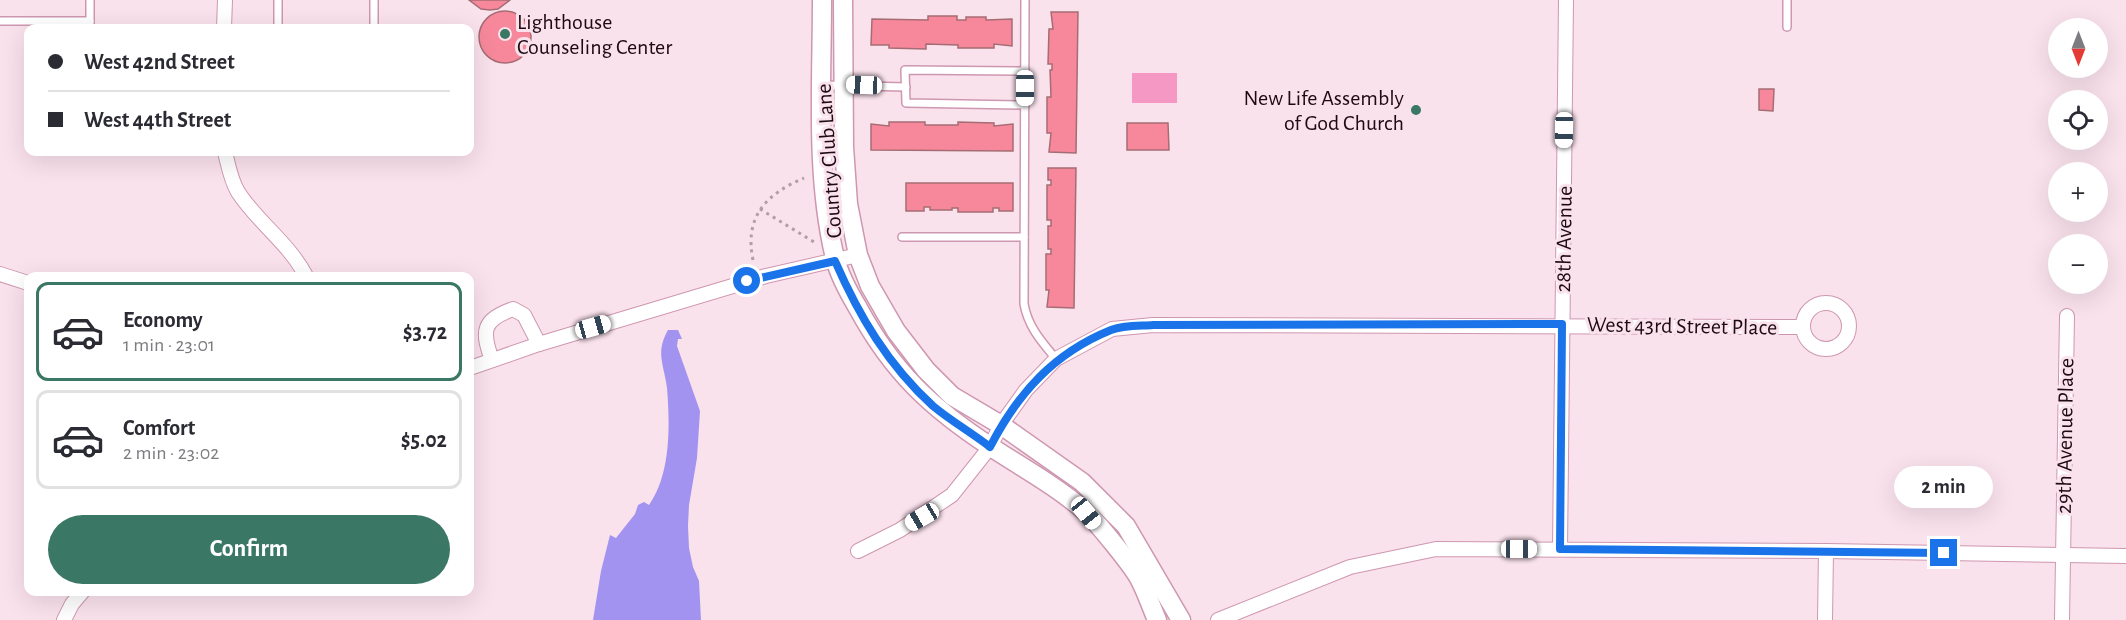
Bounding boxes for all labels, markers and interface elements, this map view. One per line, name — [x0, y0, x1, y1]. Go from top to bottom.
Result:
place label: Lighthouse Counseling Center — [517, 11, 672, 58]
north arrow — [2048, 18, 2108, 78]
map controls — [2048, 18, 2108, 294]
marker: Lighthouse Counseling Center — [498, 27, 512, 41]
text: West 42nd Street — [84, 51, 235, 73]
car — [1016, 70, 1034, 106]
car — [846, 75, 882, 95]
street label: Country Club Lane — [813, 83, 845, 239]
place label: New Life Assembly of God Church — [1243, 87, 1405, 134]
button: locate — [2048, 90, 2108, 150]
marker: New Life Assembly of God Church — [1409, 103, 1423, 117]
text: West 44th Street — [84, 109, 231, 131]
car — [1555, 112, 1573, 148]
button: + — [2048, 162, 2108, 222]
street label: 28th Avenue — [1552, 185, 1576, 293]
button: − — [2048, 234, 2108, 294]
route start — [733, 267, 760, 294]
icon: car — [51, 305, 105, 359]
text: Economy — [123, 309, 203, 331]
car — [573, 313, 613, 341]
street label: West 43rd Street Place — [1587, 313, 1777, 339]
text: $3.72 — [403, 321, 447, 343]
text: 1 min · 23:01 — [123, 335, 215, 355]
street label: 29th Avenue Place — [2053, 358, 2077, 514]
icon: car — [51, 413, 105, 467]
text: Comfort — [123, 417, 195, 439]
text: $5.02 — [401, 429, 447, 451]
text: 2 min · 23:02 — [123, 443, 219, 463]
callout: 2 min — [1894, 466, 1994, 508]
text: 2 min — [1921, 477, 1966, 497]
car — [1068, 493, 1104, 533]
car — [902, 500, 942, 534]
button: Confirm — [48, 515, 450, 584]
route end — [1930, 539, 1957, 566]
car — [1501, 540, 1537, 558]

